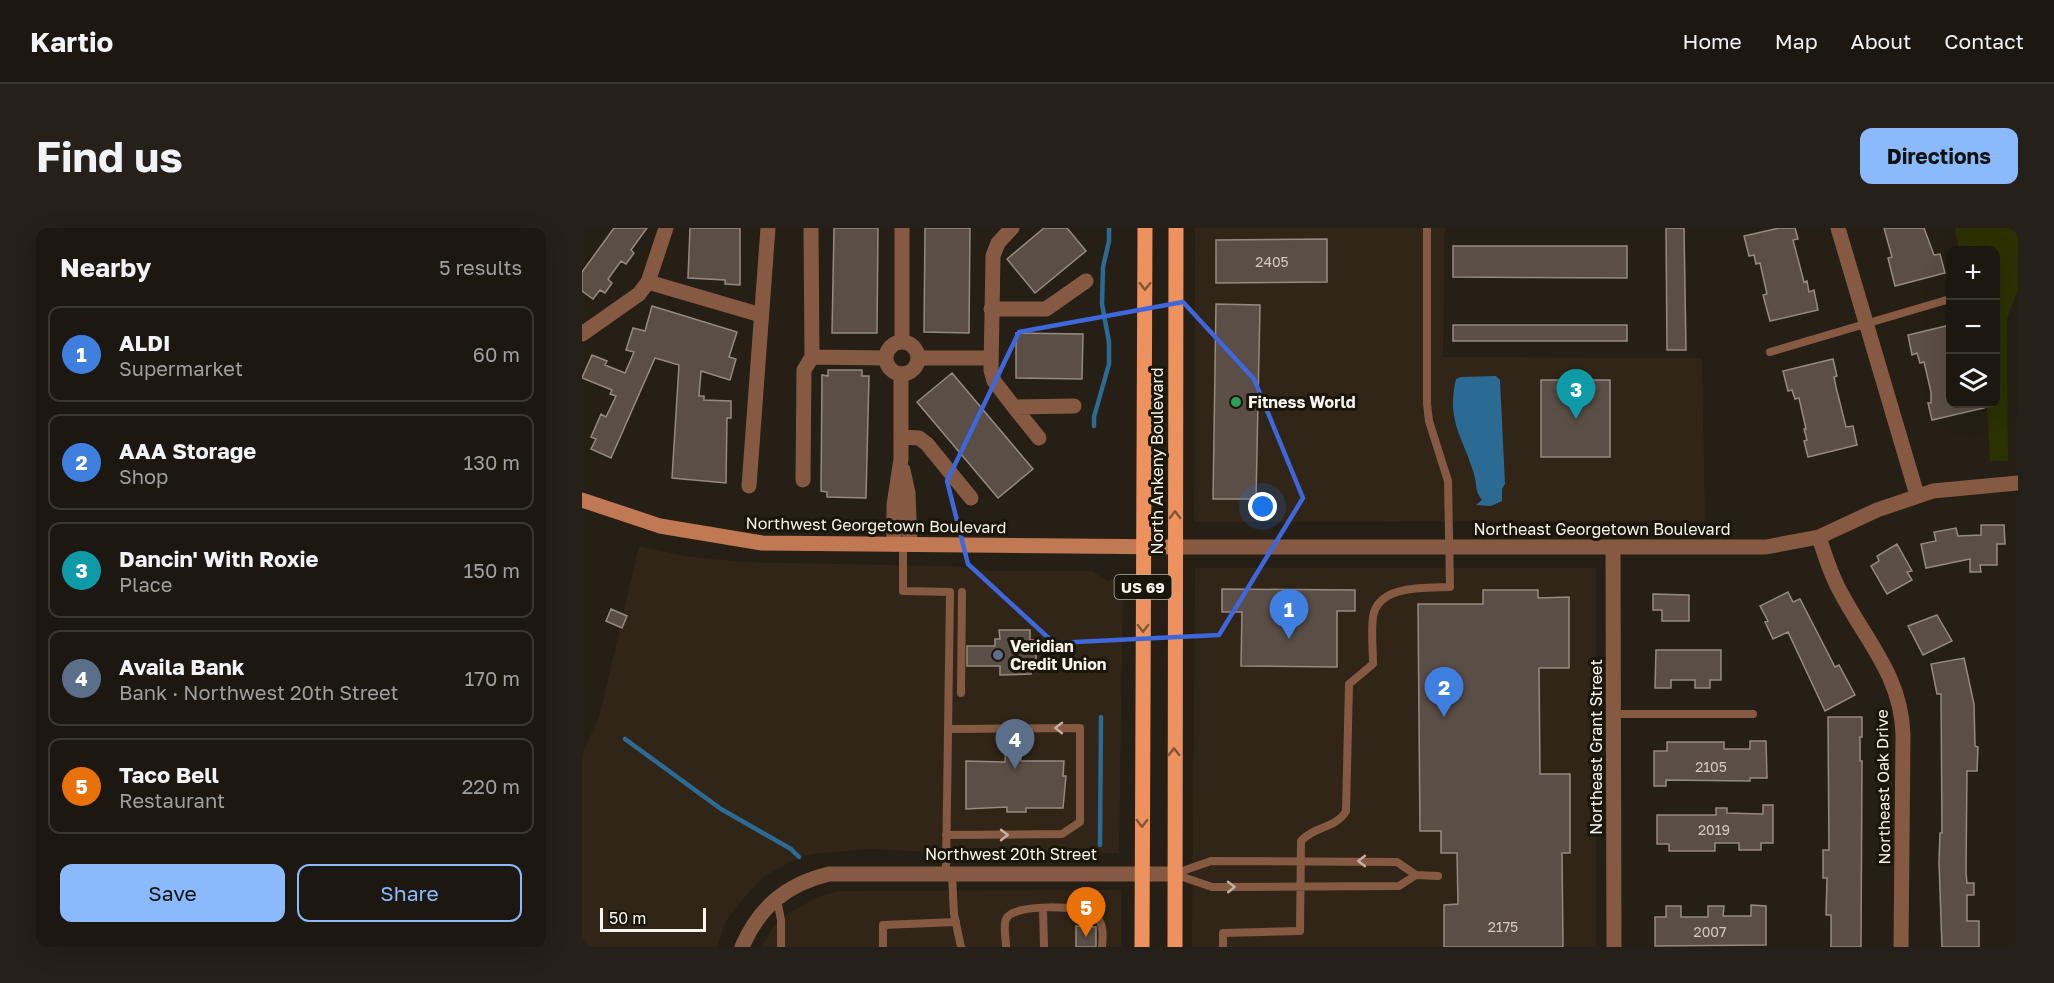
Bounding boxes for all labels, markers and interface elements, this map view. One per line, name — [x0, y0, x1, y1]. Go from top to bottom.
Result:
text: Kartio — [30, 25, 113, 58]
text: Home — [1682, 28, 1742, 54]
text: Map — [1775, 28, 1818, 54]
text: About — [1851, 28, 1911, 54]
text: Contact — [1944, 28, 2024, 54]
button: Directions — [1860, 128, 2018, 184]
text: Find us — [36, 131, 183, 181]
map controls — [1946, 246, 2000, 408]
button: + — [1946, 246, 2000, 300]
text: Nearby — [60, 252, 151, 283]
house number: 2405 — [1255, 253, 1289, 270]
text: 5 results — [439, 255, 522, 279]
one-way arrow — [1139, 282, 1151, 291]
button: − — [1946, 300, 2000, 354]
text: ALDI — [119, 329, 170, 356]
text: 1 — [76, 342, 87, 366]
text: 60 m — [473, 342, 520, 366]
button: layers — [1946, 354, 2000, 408]
text: Supermarket — [119, 356, 243, 380]
street label: North Ankeny Boulevard — [1147, 368, 1167, 554]
pin: 3 — [1556, 370, 1596, 419]
place label: Fitness World — [1248, 392, 1356, 412]
marker: Fitness World — [1229, 395, 1243, 409]
text: AAA Storage — [119, 437, 256, 464]
text: 2 — [75, 450, 88, 474]
text: 130 m — [464, 450, 520, 474]
text: Shop — [119, 464, 168, 488]
your location — [1248, 492, 1277, 521]
one-way arrow — [1169, 511, 1181, 520]
street label: Northwest Georgetown Boulevard — [745, 513, 1007, 537]
street label: Northeast Georgetown Boulevard — [1473, 519, 1731, 539]
text: Dancin' With Roxie — [119, 545, 318, 572]
text: 3 — [75, 558, 88, 582]
text: 150 m — [464, 558, 520, 582]
text: Place — [119, 572, 172, 596]
road number: US 69 — [1114, 575, 1172, 599]
pin: 1 — [1270, 590, 1308, 639]
one-way arrow — [1137, 624, 1149, 633]
place label: Veridian Credit Union — [1010, 636, 1106, 674]
marker: Veridian Credit Union — [991, 648, 1005, 662]
text: Availa Bank — [119, 653, 245, 680]
street label: Northeast Grant Street — [1586, 659, 1606, 835]
text: 4 — [75, 666, 88, 690]
text: 170 m — [465, 666, 520, 690]
pin: 2 — [1424, 668, 1464, 717]
text: Bank · Northwest 20th Street — [119, 680, 399, 704]
street label: Northeast Oak Drive — [1872, 709, 1894, 865]
pin: 4 — [996, 720, 1034, 769]
one-way arrow — [1054, 722, 1063, 734]
one-way arrow — [1168, 748, 1180, 757]
house number: 2105 — [1695, 758, 1727, 775]
text: Taco Bell — [119, 761, 219, 788]
text: 5 — [75, 774, 88, 798]
text: 220 m — [462, 774, 520, 798]
text: Restaurant — [119, 788, 225, 812]
one-way arrow — [1136, 819, 1148, 828]
house number: 2019 — [1698, 821, 1730, 838]
one-way arrow — [1000, 828, 1009, 841]
street label: Northwest 20th Street — [925, 844, 1097, 864]
one-way arrow — [1357, 855, 1366, 867]
button: Save — [60, 864, 285, 922]
button: Share — [297, 864, 522, 922]
one-way arrow — [1226, 880, 1235, 893]
pin: 5 — [1066, 888, 1106, 937]
scale bar — [600, 905, 706, 932]
text: 50 m — [609, 908, 646, 928]
house number: 2175 — [1488, 918, 1518, 935]
house number: 2007 — [1694, 923, 1726, 940]

